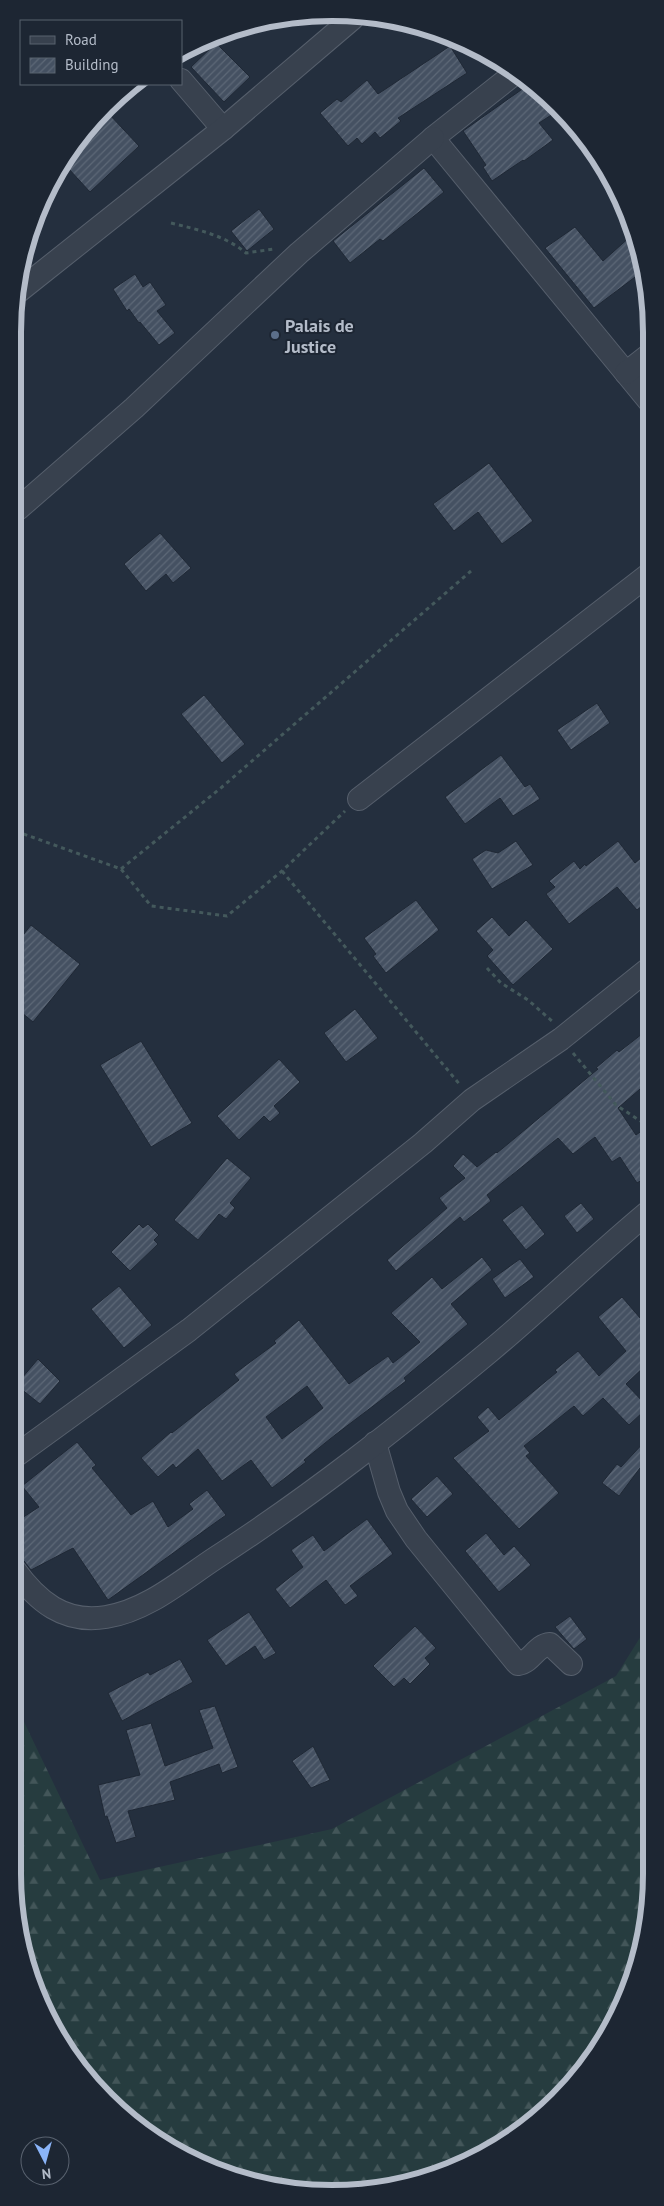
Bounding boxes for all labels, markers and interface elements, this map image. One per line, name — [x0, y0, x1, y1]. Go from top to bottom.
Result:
legend — [20, 20, 182, 85]
text: Road — [65, 30, 97, 49]
text: Building — [65, 55, 119, 74]
place label: Palais de Justice — [284, 314, 354, 358]
marker: Palais de Justice — [269, 329, 281, 341]
north arrow — [20, 2136, 70, 2186]
text: N — [41, 2164, 52, 2183]

